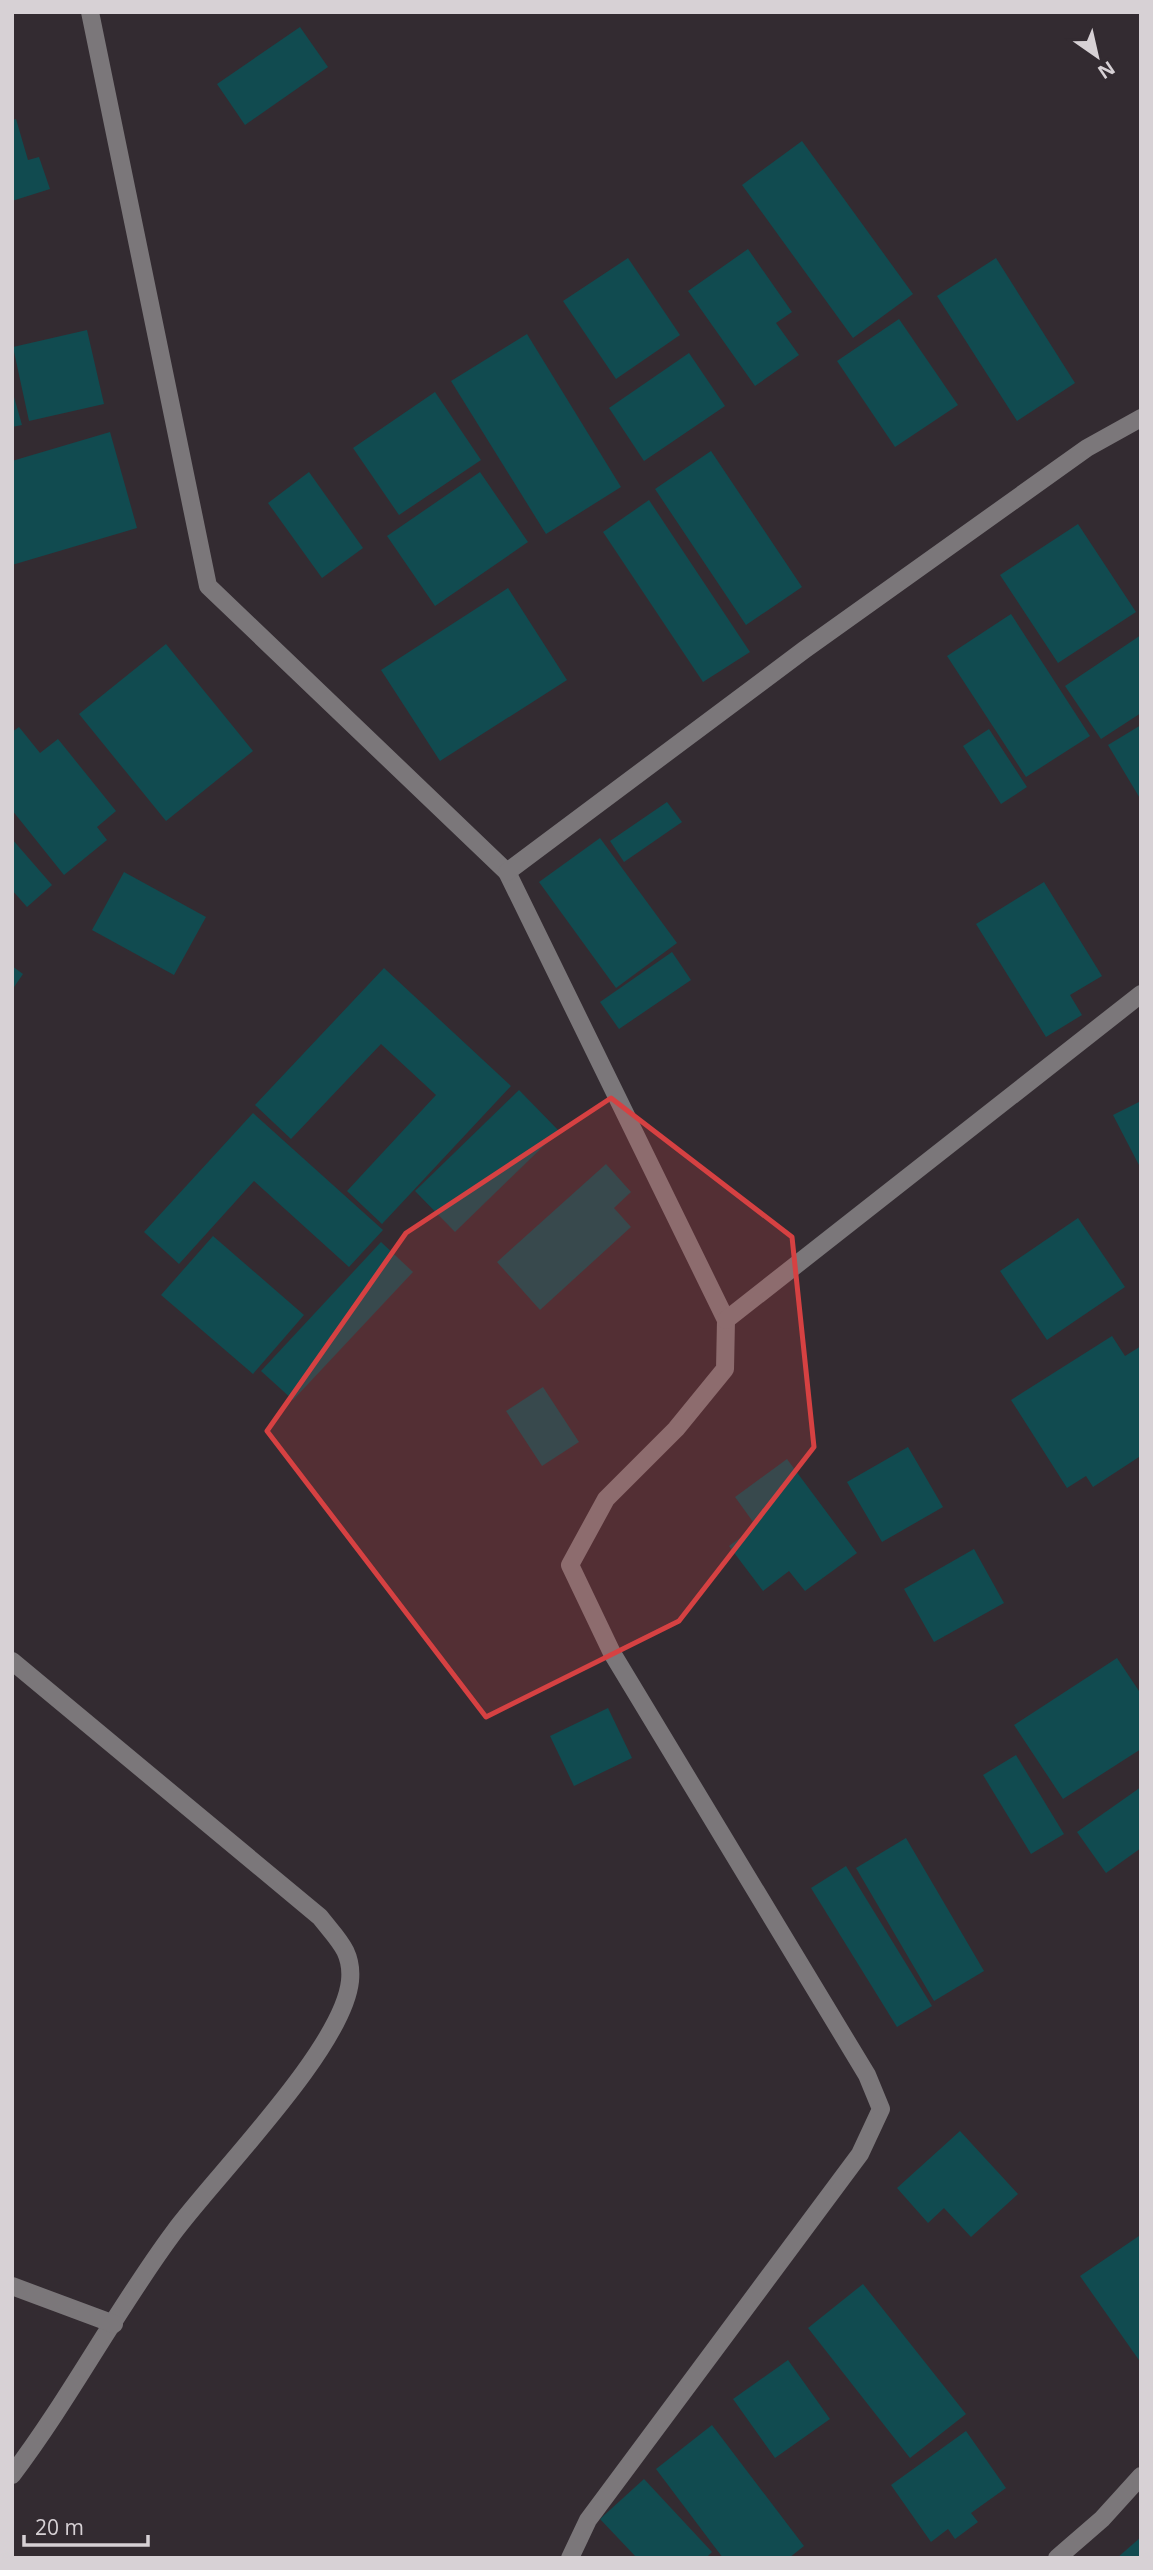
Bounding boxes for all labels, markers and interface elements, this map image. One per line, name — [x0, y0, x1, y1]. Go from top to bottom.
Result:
north arrow — [1062, 21, 1132, 91]
text: N — [1093, 55, 1120, 85]
scale bar — [24, 2504, 149, 2548]
text: 20 m — [35, 2513, 84, 2541]

